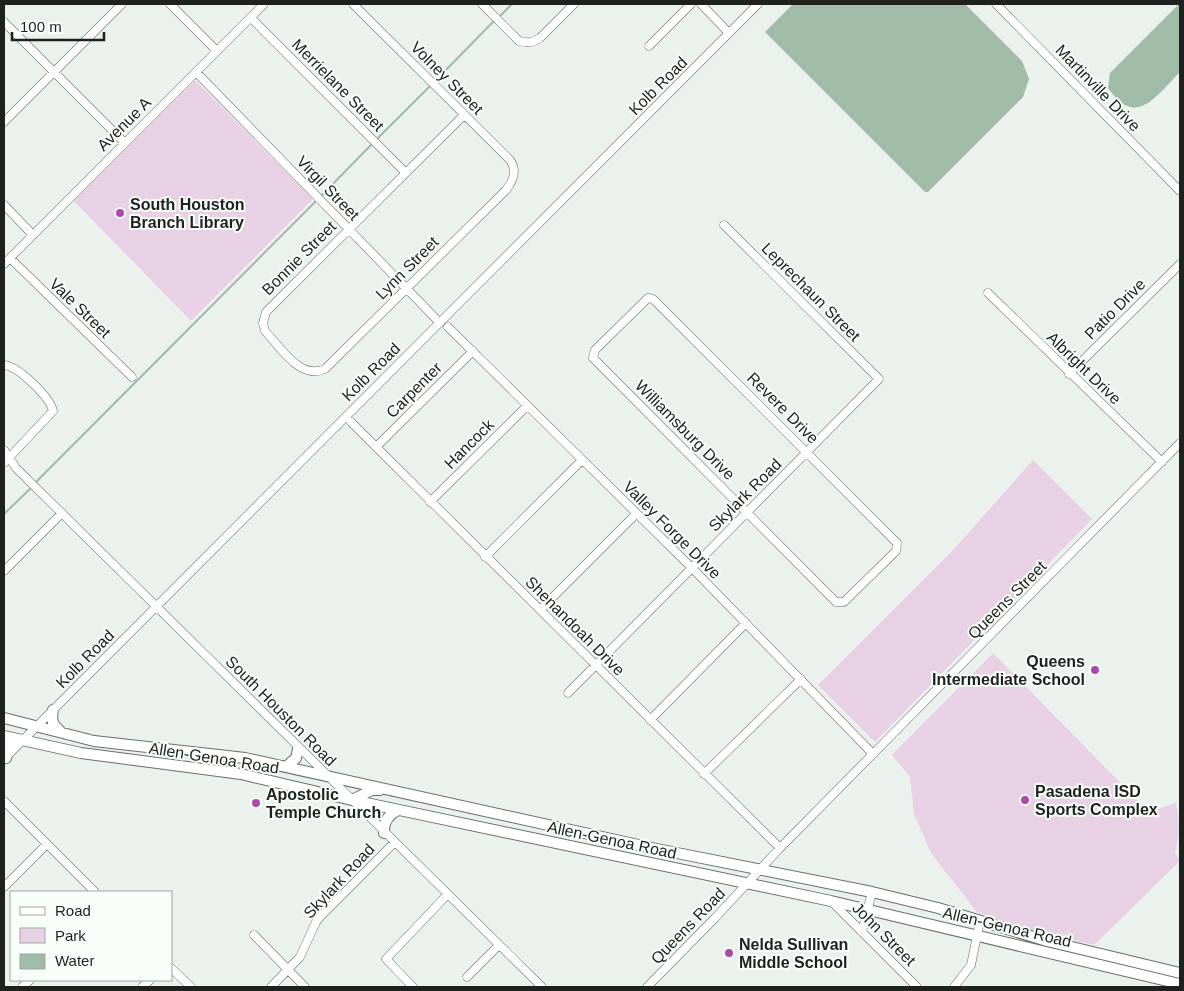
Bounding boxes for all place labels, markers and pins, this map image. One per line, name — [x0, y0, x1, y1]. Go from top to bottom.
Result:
place label: South Houston Branch Library — [130, 196, 245, 231]
marker: South Houston Branch Library — [114, 207, 126, 219]
place label: Queens Intermediate School — [932, 653, 1085, 688]
marker: Queens Intermediate School — [1089, 664, 1101, 676]
place label: Pasadena ISD Sports Complex — [1035, 783, 1158, 818]
place label: Apostolic Temple Church — [266, 786, 381, 821]
marker: Pasadena ISD Sports Complex — [1019, 794, 1031, 806]
marker: Apostolic Temple Church — [250, 797, 262, 809]
place label: Nelda Sullivan Middle School — [739, 936, 848, 971]
marker: Nelda Sullivan Middle School — [723, 947, 735, 959]

